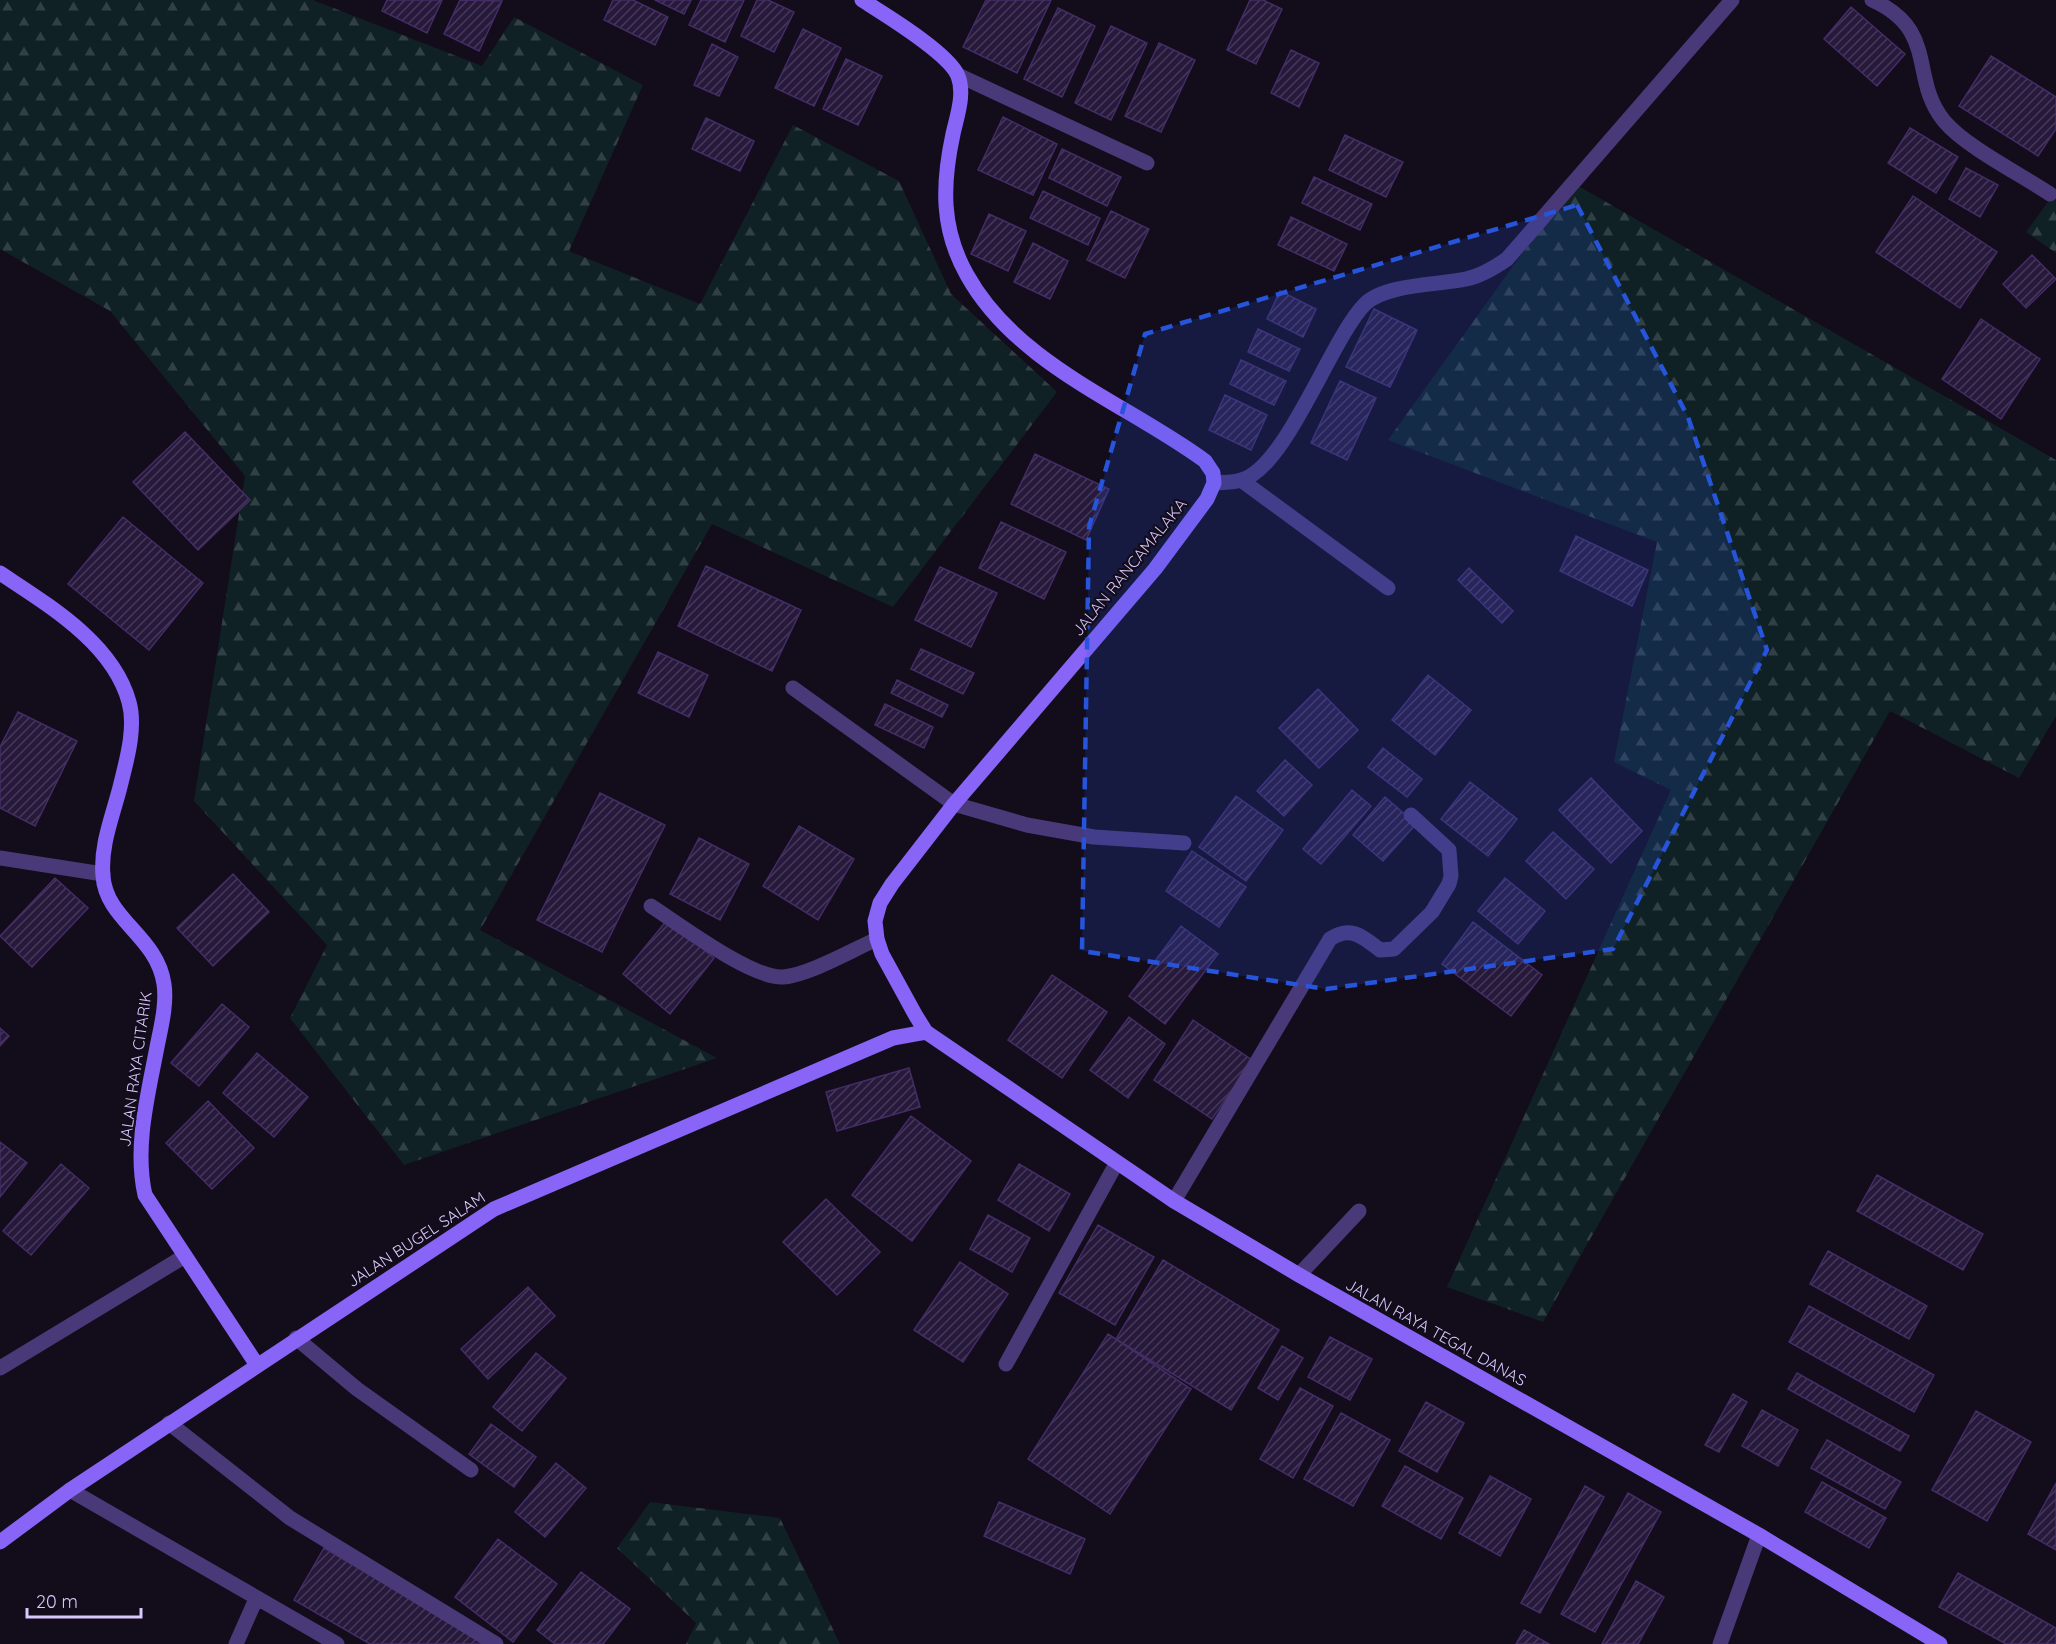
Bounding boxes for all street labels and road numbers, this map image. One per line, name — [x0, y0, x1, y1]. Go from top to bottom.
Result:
street label: JALAN RANCAMALAKA — [1067, 494, 1191, 640]
street label: JALAN RAYA CITARIK — [114, 990, 156, 1148]
street label: JALAN BUGEL SALAM — [343, 1187, 489, 1291]
street label: JALAN RAYA TEGAL DANAS — [1342, 1274, 1530, 1390]

